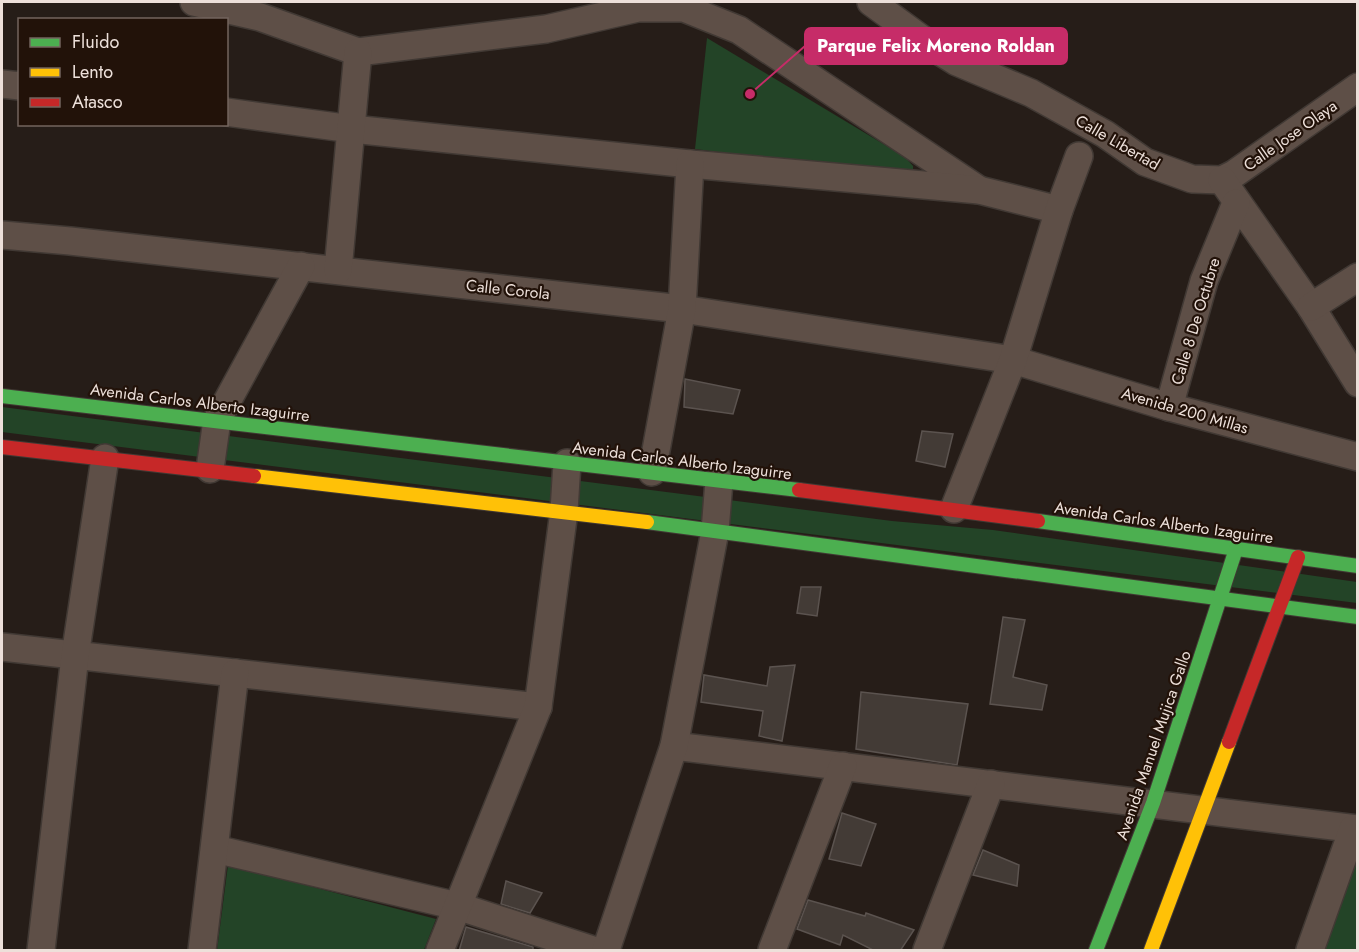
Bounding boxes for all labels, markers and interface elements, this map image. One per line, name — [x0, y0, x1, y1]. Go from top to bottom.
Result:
legend — [18, 18, 228, 126]
callout: Parque Felix Moreno Roldan — [805, 28, 1067, 64]
text: Fluido — [72, 29, 120, 55]
text: Parque Felix Moreno Roldan — [817, 33, 1055, 59]
text: Lento — [72, 59, 113, 85]
text: Atasco — [72, 89, 123, 115]
street label: Calle Jose Olaya — [1239, 95, 1342, 176]
street label: Calle Libertad — [1071, 109, 1164, 176]
street label: Calle 8 De Octubre — [1165, 255, 1226, 387]
street label: Calle Corola — [465, 274, 551, 305]
street label: Avenida Carlos Alberto Izaguirre — [89, 378, 311, 427]
street label: Avenida 200 Millas — [1119, 381, 1251, 440]
street label: Avenida Carlos Alberto Izaguirre — [571, 436, 793, 485]
street label: Avenida Carlos Alberto Izaguirre — [1053, 496, 1275, 549]
street label: Avenida Manuel Mujica Gallo — [1110, 647, 1197, 843]

